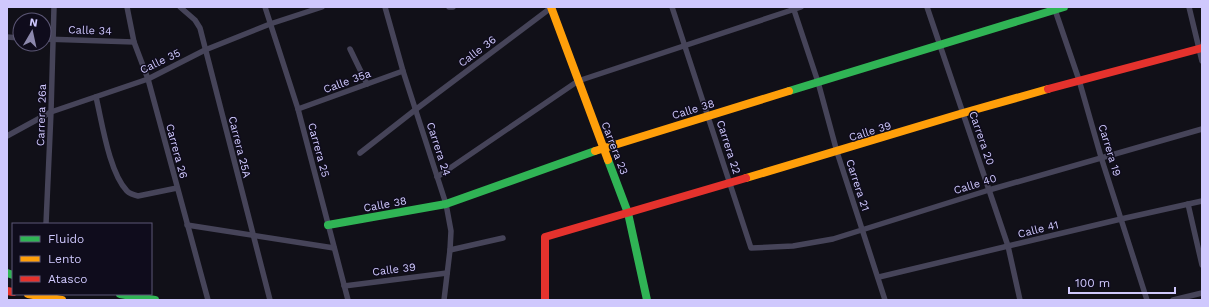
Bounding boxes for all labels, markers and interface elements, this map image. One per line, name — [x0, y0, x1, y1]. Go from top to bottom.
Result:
north arrow — [12, 12, 52, 52]
text: N — [28, 16, 39, 30]
street label: Calle 34 — [68, 23, 112, 38]
street label: Calle 36 — [456, 33, 499, 70]
street label: Calle 35 — [138, 46, 183, 77]
street label: Calle 35a — [322, 67, 373, 96]
street label: Carrera 26a — [34, 84, 49, 146]
street label: Calle 38 — [670, 97, 716, 122]
street label: Carrera 20 — [966, 109, 997, 167]
street label: Carrera 25A — [226, 115, 253, 179]
street label: Carrera 22 — [714, 119, 743, 176]
street label: Calle 39 — [847, 119, 893, 144]
street label: Carrera 23 — [598, 120, 631, 177]
street label: Carrera 25 — [305, 121, 332, 179]
street label: Carrera 24 — [424, 121, 453, 178]
street label: Carrera 26 — [163, 122, 190, 180]
street label: Carrera 19 — [1095, 123, 1124, 178]
street label: Carrera 21 — [843, 158, 872, 213]
street label: Calle 40 — [952, 172, 998, 197]
street label: Calle 38 — [362, 194, 408, 215]
street label: Calle 41 — [1016, 218, 1060, 241]
legend — [12, 223, 152, 295]
text: Fluido — [48, 232, 84, 246]
text: Lento — [48, 252, 82, 266]
street label: Calle 39 — [372, 260, 417, 279]
scale bar — [1069, 269, 1175, 295]
text: Atasco — [48, 272, 88, 286]
text: 100 m — [1075, 276, 1110, 290]

